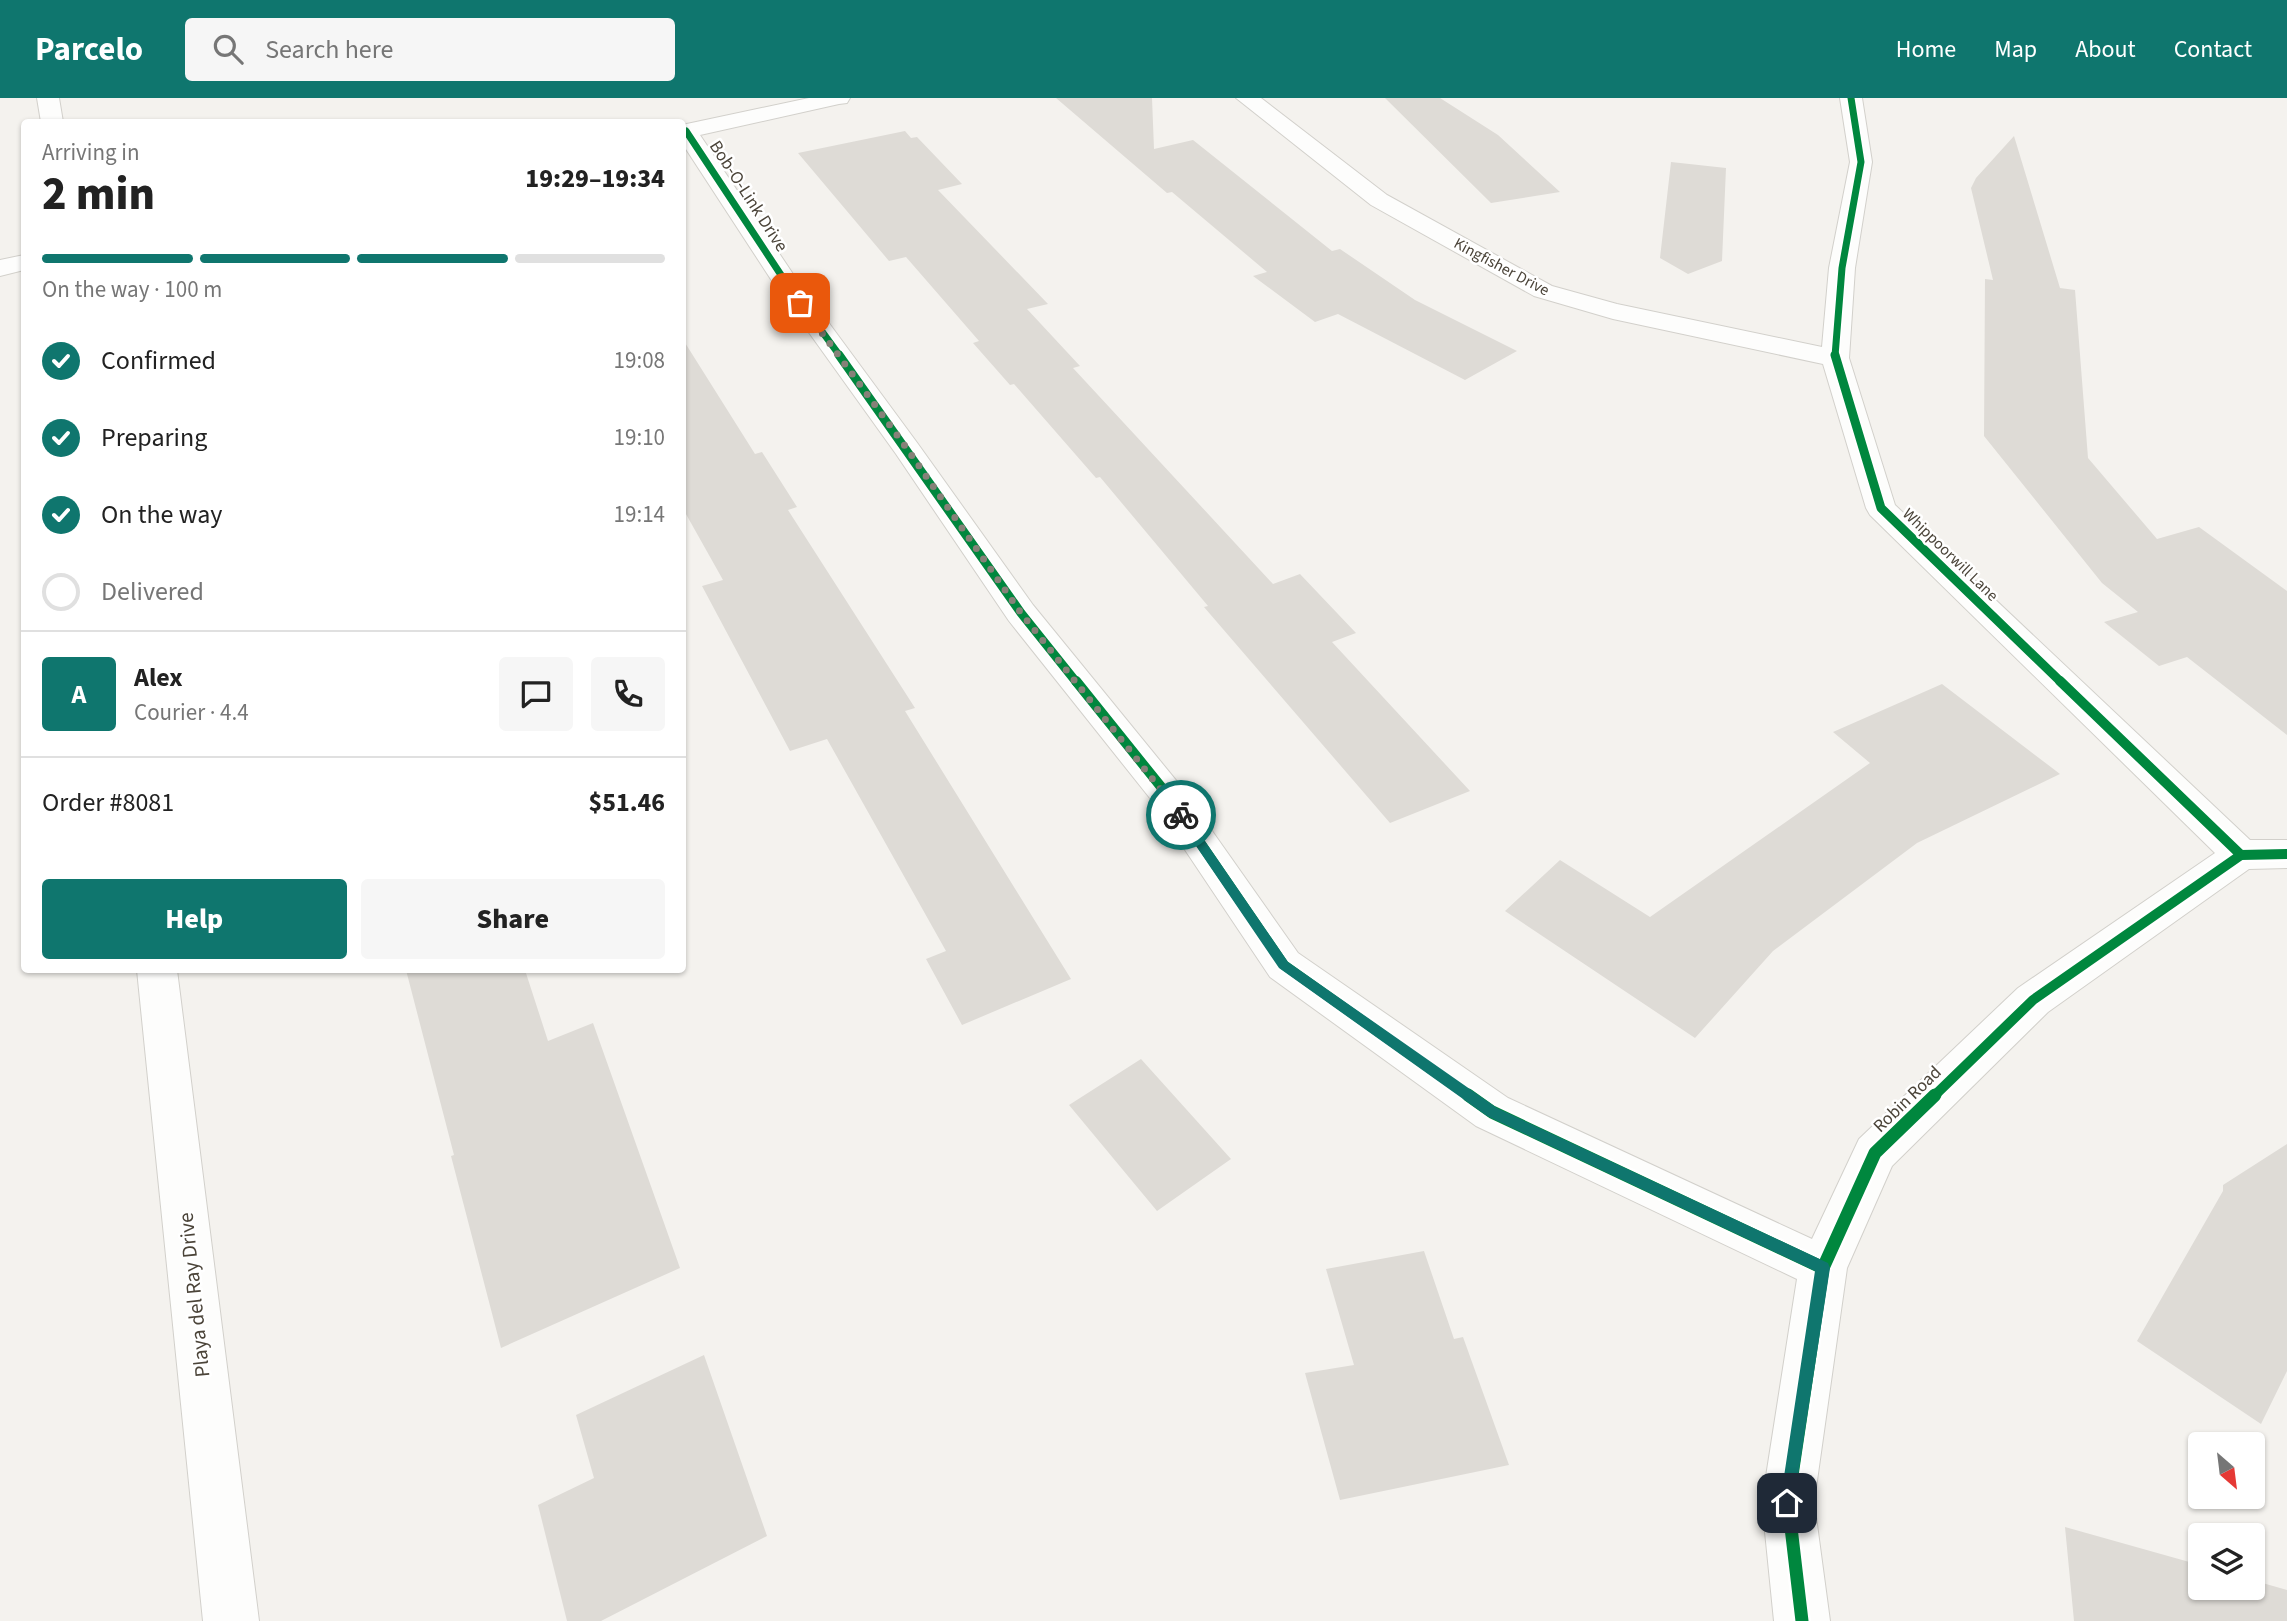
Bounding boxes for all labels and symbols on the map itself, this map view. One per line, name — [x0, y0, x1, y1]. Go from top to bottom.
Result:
street label: Bob-O-Link Drive — [703, 136, 794, 257]
street label: Kingfisher Drive — [1450, 232, 1553, 301]
pin — [770, 273, 830, 333]
street label: Whippoorwill Lane — [1898, 503, 2003, 606]
courier — [1146, 780, 1216, 850]
street label: Robin Road — [1868, 1060, 1947, 1138]
street label: Playa del Ray Drive — [170, 1211, 218, 1379]
north arrow — [2188, 1432, 2264, 1508]
pin — [1757, 1473, 1817, 1533]

